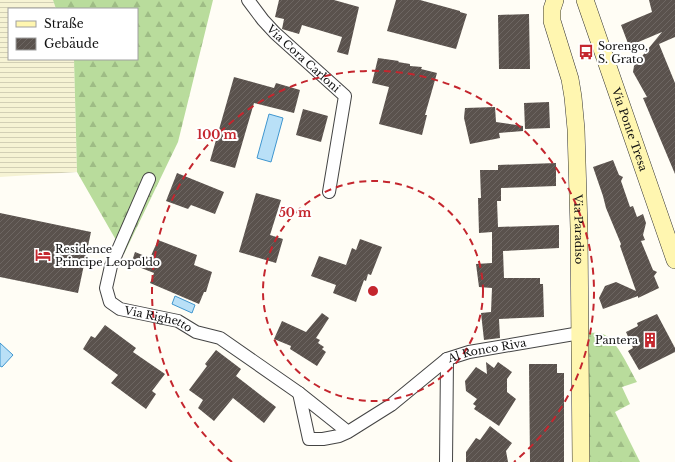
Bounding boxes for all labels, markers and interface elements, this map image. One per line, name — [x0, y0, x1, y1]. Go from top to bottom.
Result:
legend — [8, 8, 138, 60]
text: Straße — [44, 16, 84, 31]
street label: Via Cora Carloni — [263, 21, 343, 96]
text: Gebäude — [44, 36, 99, 51]
place label: Sorengo, S. Grato — [598, 39, 648, 66]
bus stop icon: Sorengo, S. Grato — [577, 43, 595, 61]
street label: Via Ponte Tresa — [609, 85, 651, 174]
text: 100 m — [197, 127, 238, 142]
street label: Via Paradiso — [571, 193, 586, 264]
text: 50 m — [279, 205, 312, 220]
place label: Residence Principe Leopoldo — [55, 242, 160, 269]
hotel icon: Residence Principe Leopoldo — [34, 246, 52, 264]
centre of rings — [366, 284, 380, 298]
street label: Via Righetto — [122, 303, 195, 335]
building icon: Pantera — [641, 331, 659, 349]
place label: Pantera — [595, 333, 639, 347]
street label: Al Ronco Riva — [445, 335, 528, 366]

